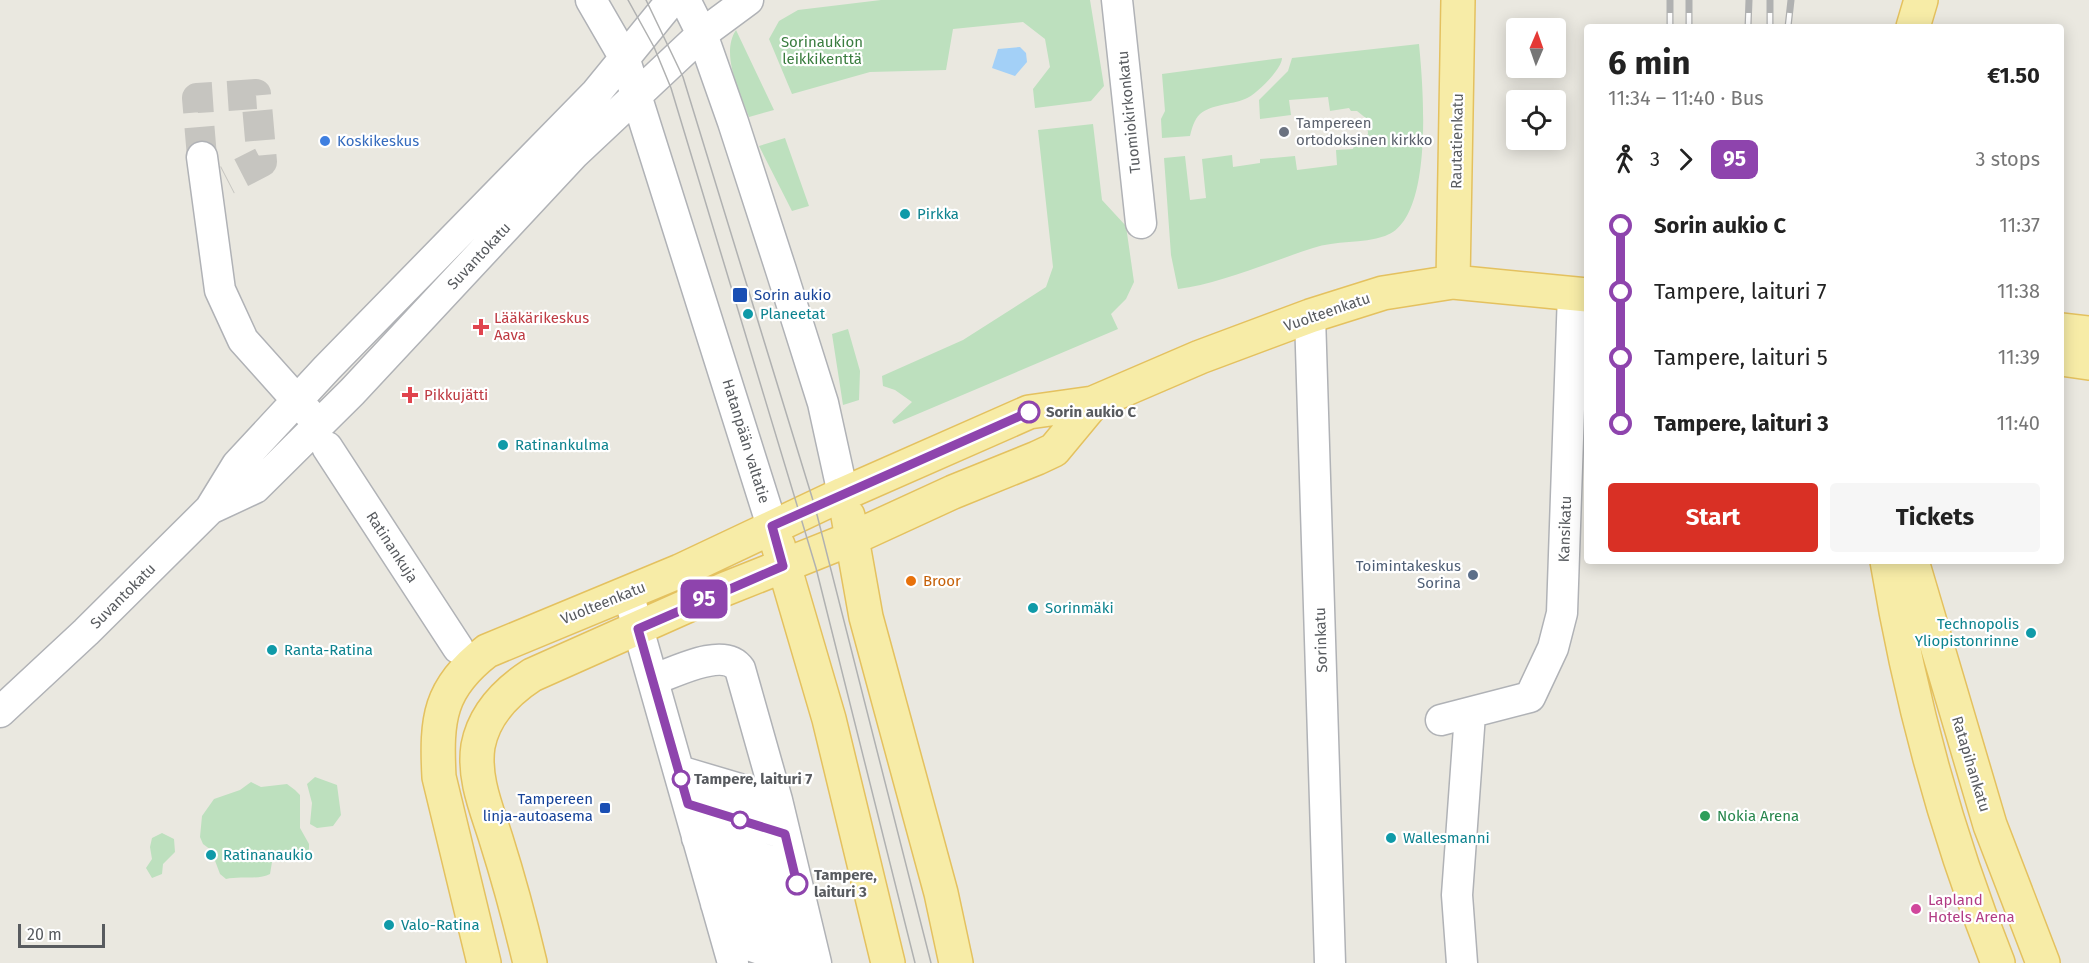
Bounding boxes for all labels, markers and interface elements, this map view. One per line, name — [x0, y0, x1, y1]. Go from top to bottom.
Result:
north arrow — [1506, 18, 1566, 78]
map controls — [1506, 18, 1566, 150]
park label: Sorinaukion leikkikenttä — [781, 33, 863, 68]
text: 6 min — [1608, 43, 1691, 83]
street label: Tuomiokirkonkatu — [1114, 50, 1144, 174]
text: €1.50 — [1987, 62, 2040, 89]
text: 11:34 – 11:40 · Bus — [1608, 86, 1764, 110]
button: locate — [1506, 90, 1566, 150]
street label: Rautatienkatu — [1447, 93, 1467, 189]
place label: Tampereen ortodoksinen kirkko — [1296, 114, 1433, 149]
marker: Tampereen ortodoksinen kirkko — [1277, 125, 1291, 139]
place label: Koskikeskus — [337, 132, 419, 150]
marker: Koskikeskus — [318, 134, 332, 148]
icon: walk — [1608, 143, 1641, 176]
icon: forward — [1669, 143, 1702, 176]
text: 95 — [1723, 146, 1746, 172]
text: 3 — [1650, 147, 1660, 171]
text: 3 stops — [1976, 147, 2040, 171]
place label: Pirkka — [917, 205, 959, 223]
marker: Pirkka — [898, 207, 912, 221]
text: Sorin aukio C — [1654, 212, 1786, 239]
text: 11:37 — [1999, 213, 2040, 237]
street label: Suvantokatu — [444, 219, 514, 293]
text: Tampere, laituri 7 — [1654, 278, 1826, 305]
text: 11:38 — [1997, 279, 2040, 303]
marker: Sorin aukio — [731, 286, 749, 304]
place label: Sorin aukio — [754, 286, 831, 304]
street label: Vuolteenkatu — [1282, 289, 1372, 335]
place label: Planeetat — [760, 305, 826, 323]
marker: Planeetat — [741, 307, 755, 321]
place label: Lääkärikeskus Aava — [494, 309, 589, 344]
marker: Lääkärikeskus Aava — [472, 318, 490, 336]
text: Tampere, laituri 5 — [1654, 344, 1828, 371]
text: 11:39 — [1998, 345, 2040, 369]
street label: Hatanpään valtatie — [719, 377, 773, 505]
marker: Pikkujätti — [401, 386, 419, 404]
place label: Pikkujätti — [424, 386, 488, 404]
marker: Sorin aukio C — [1018, 401, 1040, 423]
place label: Sorin aukio C — [1046, 403, 1136, 421]
text: Tampere, laituri 3 — [1654, 410, 1829, 437]
text: 11:40 — [1996, 411, 2040, 435]
place label: Ratinankulma — [515, 436, 609, 454]
marker: Ratinankulma — [496, 438, 510, 452]
button: Start — [1608, 483, 1818, 552]
button: Tickets — [1830, 483, 2040, 552]
street label: Kansikatu — [1555, 495, 1575, 563]
street label: Ratinankuja — [362, 508, 422, 586]
place label: Toimintakeskus Sorina — [1356, 557, 1461, 592]
street label: Suvantokatu — [87, 560, 159, 632]
marker: Toimintakeskus Sorina — [1466, 568, 1480, 582]
place label: Broor — [923, 572, 961, 590]
marker: Broor — [904, 574, 918, 588]
street label: Vuolteenkatu — [558, 578, 648, 628]
line badge: 95 — [677, 580, 731, 618]
text: 95 — [692, 586, 716, 612]
place label: Sorinmäki — [1045, 599, 1114, 617]
marker: Sorinmäki — [1026, 601, 1040, 615]
street label: Sorinkatu — [1311, 607, 1331, 673]
place label: Technopolis Yliopistonrinne — [1915, 615, 2019, 650]
marker: Technopolis Yliopistonrinne — [2024, 626, 2038, 640]
place label: Ranta-Ratina — [284, 641, 373, 659]
marker: Ranta-Ratina — [265, 643, 279, 657]
street label: Ratapihankatu — [1948, 714, 1994, 814]
marker: Tampere, laituri 7 — [672, 770, 690, 788]
place label: Tampere, laituri 7 — [694, 770, 812, 788]
place label: Tampereen linja-autoasema — [483, 790, 593, 825]
marker: Tampereen linja-autoasema — [598, 801, 612, 815]
place label: Nokia Arena — [1717, 807, 1799, 825]
marker: Nokia Arena — [1698, 809, 1712, 823]
unlabelled marker — [731, 811, 749, 829]
place label: Wallesmanni — [1403, 829, 1490, 847]
marker: Wallesmanni — [1384, 831, 1398, 845]
place label: Ratinanaukio — [223, 846, 313, 864]
marker: Ratinanaukio — [204, 848, 218, 862]
place label: Tampere, laituri 3 — [814, 866, 877, 901]
marker: Tampere, laituri 3 — [786, 873, 808, 895]
place label: Lapland Hotels Arena — [1928, 891, 2015, 926]
marker: Lapland Hotels Arena — [1909, 902, 1923, 916]
place label: Valo-Ratina — [401, 916, 480, 934]
marker: Valo-Ratina — [382, 918, 396, 932]
scale bar — [18, 921, 105, 948]
text: 20 m — [27, 925, 62, 944]

